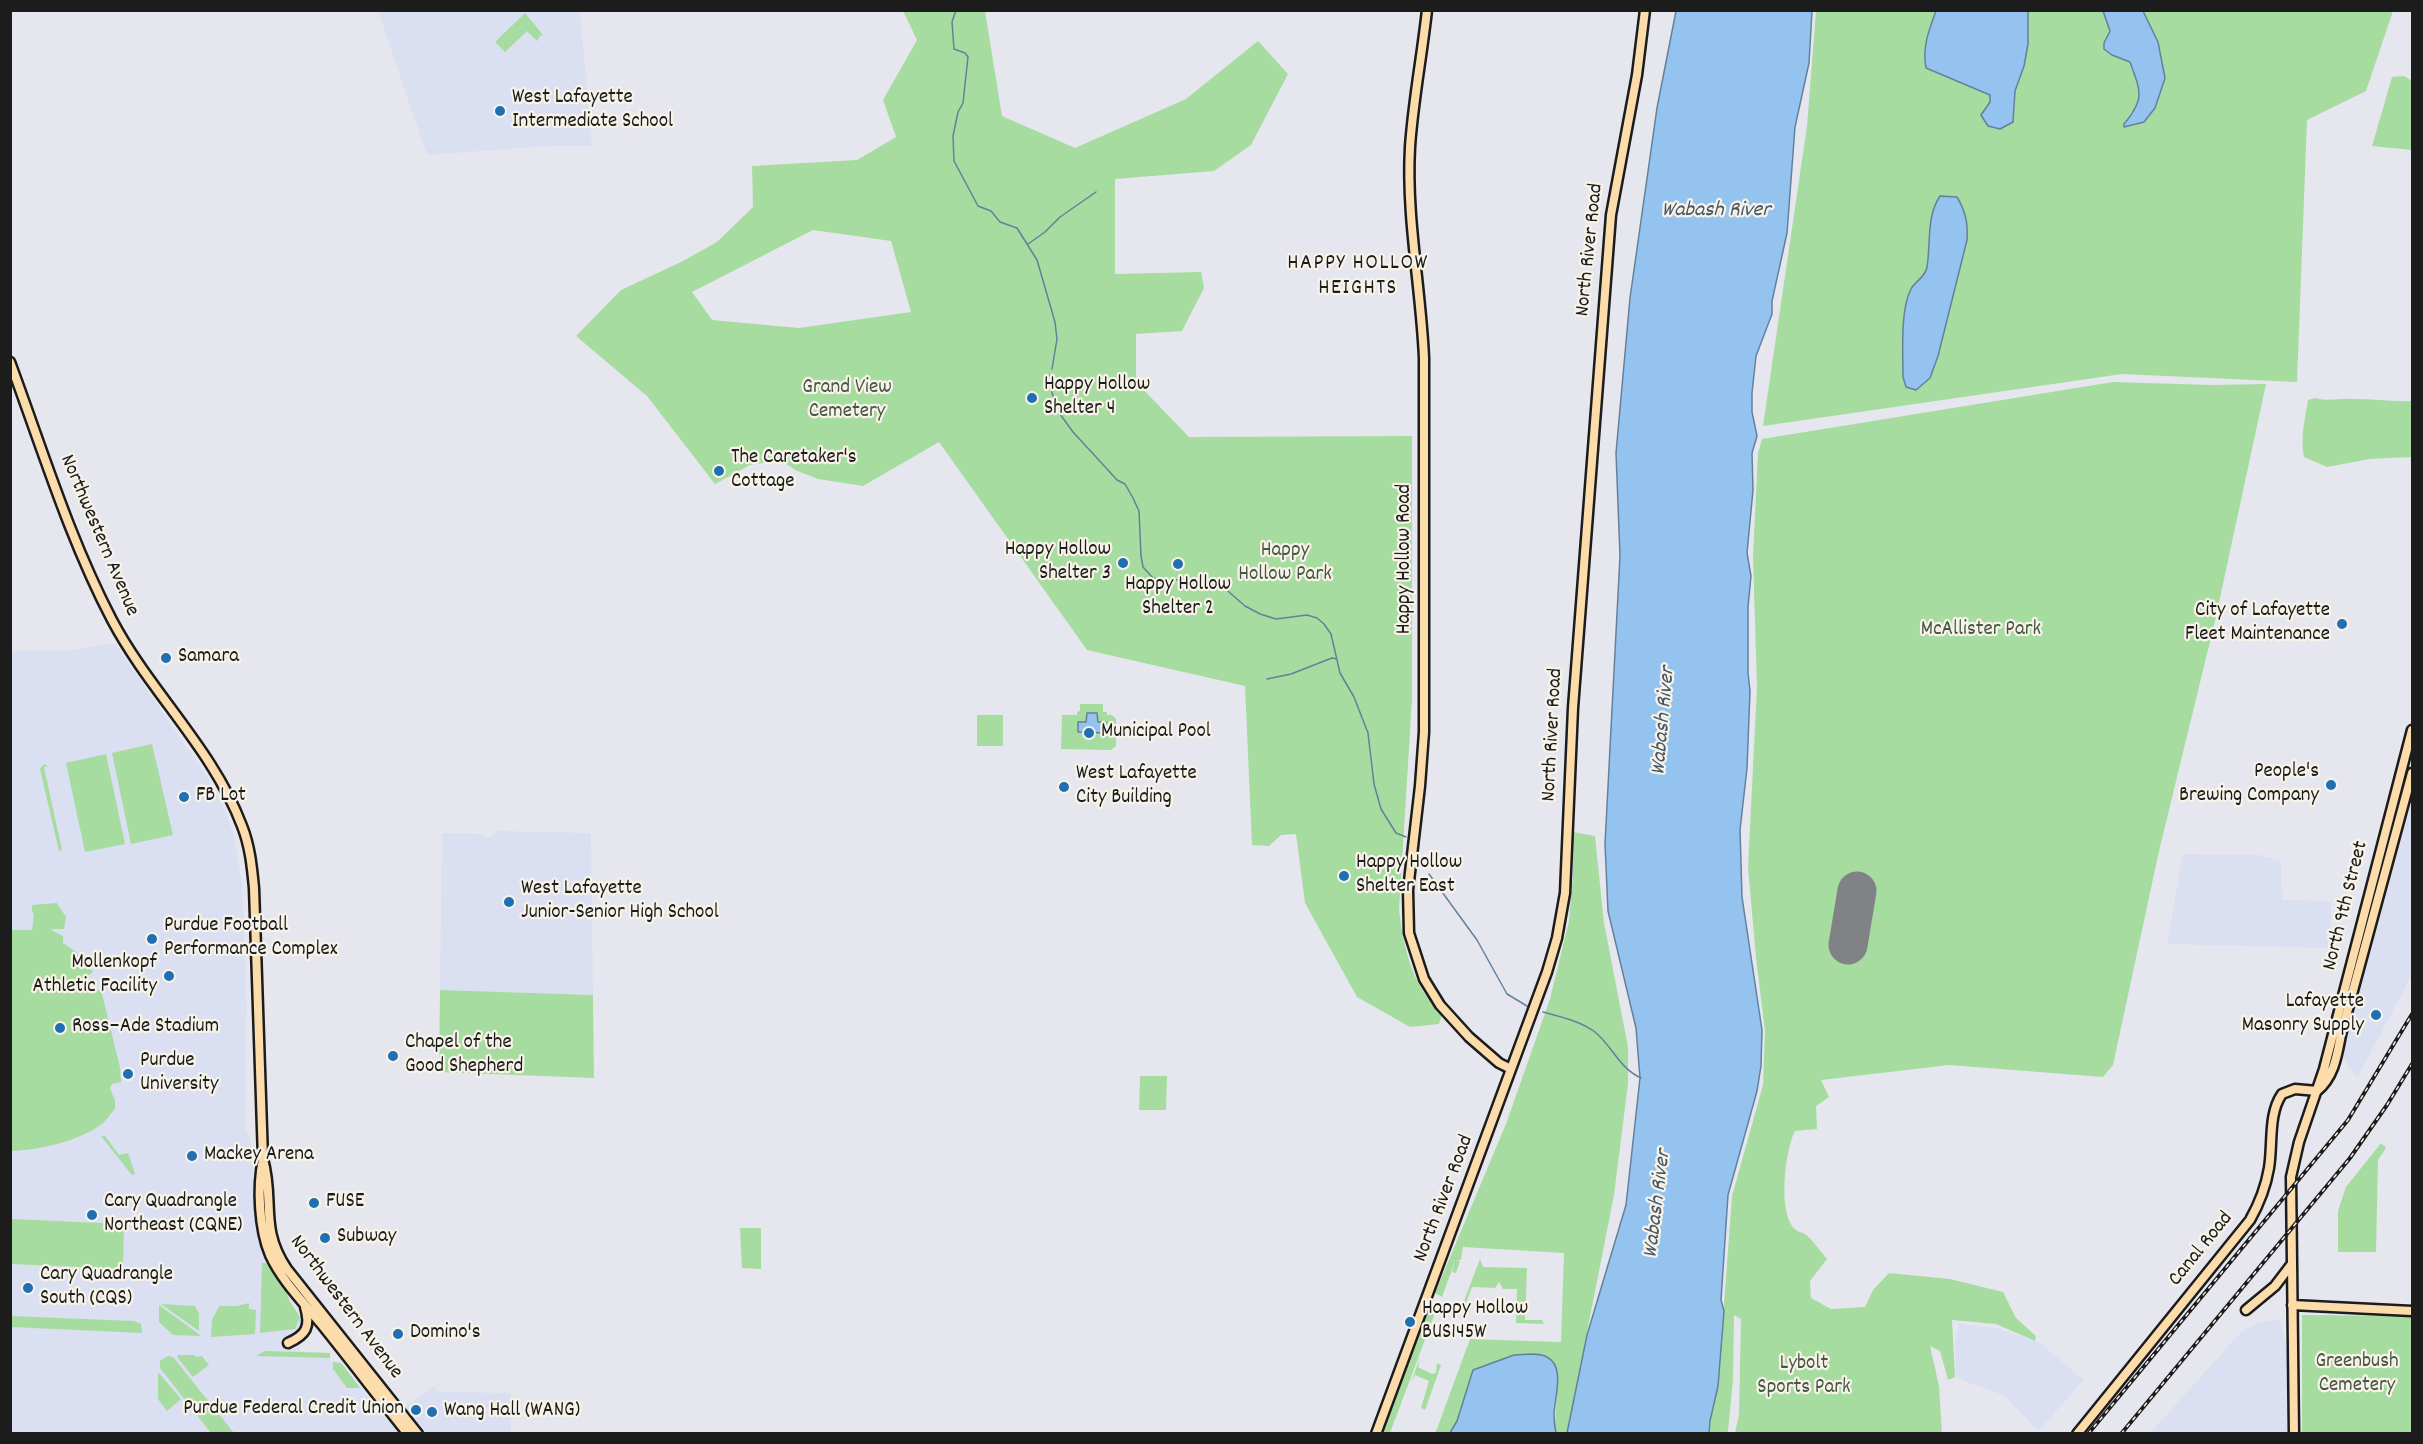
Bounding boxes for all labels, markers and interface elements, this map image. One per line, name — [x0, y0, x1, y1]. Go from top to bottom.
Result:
place label: West Lafayette Intermediate School — [512, 86, 673, 136]
marker: West Lafayette Intermediate School — [493, 104, 507, 118]
street label: North River Road — [1571, 182, 1611, 318]
water label: Wabash River — [1662, 199, 1770, 225]
district label: HAPPY HOLLOW HEIGHTS — [1287, 252, 1429, 304]
place label: Happy Hollow Shelter 4 — [1044, 373, 1150, 423]
park label: Grand View Cemetery — [802, 376, 892, 426]
marker: Happy Hollow Shelter 4 — [1025, 391, 1039, 405]
place label: The Caretaker's Cottage — [731, 446, 857, 496]
street label: Northwestern Avenue — [53, 451, 143, 621]
marker: The Caretaker's Cottage — [712, 464, 726, 478]
street label: Happy Hollow Road — [1393, 484, 1419, 634]
place label: Happy Hollow Shelter 3 — [1005, 538, 1111, 588]
park label: Happy Hollow Park — [1238, 539, 1332, 589]
marker: Happy Hollow Shelter 3 — [1116, 556, 1130, 570]
marker: Happy Hollow Shelter 2 — [1171, 557, 1185, 571]
place label: Happy Hollow Shelter 2 — [1125, 573, 1231, 623]
place label: City of Lafayette Fleet Maintenance — [2185, 599, 2330, 649]
marker: City of Lafayette Fleet Maintenance — [2335, 617, 2349, 631]
park label: McAllister Park — [1921, 618, 2041, 644]
place label: Samara — [178, 645, 239, 671]
marker: Samara — [159, 651, 173, 665]
water label: Wabash River — [1647, 666, 1683, 776]
street label: North River Road — [1538, 668, 1570, 802]
place label: Municipal Pool — [1101, 720, 1211, 746]
marker: Municipal Pool — [1082, 726, 1096, 740]
place label: People's Brewing Company — [2179, 760, 2319, 810]
place label: West Lafayette City Building — [1076, 762, 1197, 812]
marker: People's Brewing Company — [2324, 778, 2338, 792]
marker: West Lafayette City Building — [1057, 780, 1071, 794]
place label: FB Lot — [196, 784, 246, 810]
marker: FB Lot — [177, 790, 191, 804]
street label: North 9th Street — [2319, 839, 2375, 973]
place label: Happy Hollow Shelter East — [1356, 851, 1462, 901]
marker: Happy Hollow Shelter East — [1337, 869, 1351, 883]
place label: West Lafayette Junior-Senior High School — [521, 877, 719, 927]
marker: West Lafayette Junior-Senior High School — [502, 895, 516, 909]
place label: Purdue Football Performance Complex — [164, 914, 337, 964]
marker: Purdue Football Performance Complex — [145, 932, 159, 946]
place label: Mollenkopf Athletic Facility — [32, 951, 157, 1001]
marker: Mollenkopf Athletic Facility — [162, 969, 176, 983]
place label: Lafayette Masonry Supply — [2242, 990, 2364, 1040]
marker: Lafayette Masonry Supply — [2369, 1008, 2383, 1022]
place label: Ross–Ade Stadium — [72, 1015, 219, 1041]
marker: Ross–Ade Stadium — [53, 1021, 67, 1035]
place label: Chapel of the Good Shepherd — [405, 1031, 523, 1081]
place label: Purdue University — [140, 1049, 218, 1099]
marker: Chapel of the Good Shepherd — [386, 1049, 400, 1063]
marker: Purdue University — [121, 1067, 135, 1081]
street label: North River Road — [1409, 1132, 1481, 1266]
place label: Mackey Arena — [204, 1143, 314, 1169]
water label: Wabash River — [1639, 1148, 1679, 1260]
marker: Mackey Arena — [185, 1149, 199, 1163]
place label: Cary Quadrangle Northeast (CQNE) — [104, 1190, 242, 1240]
place label: FUSE — [326, 1190, 364, 1216]
marker: FUSE — [307, 1196, 321, 1210]
marker: Cary Quadrangle Northeast (CQNE) — [85, 1208, 99, 1222]
street label: Canal Road — [2164, 1208, 2240, 1292]
place label: Subway — [337, 1225, 396, 1251]
street label: Northwestern Avenue — [283, 1231, 407, 1385]
marker: Subway — [318, 1231, 332, 1245]
place label: Cary Quadrangle South (CQS) — [40, 1263, 173, 1313]
marker: Cary Quadrangle South (CQS) — [21, 1281, 35, 1295]
place label: Happy Hollow BUS145W — [1422, 1297, 1528, 1347]
marker: Happy Hollow BUS145W — [1403, 1315, 1417, 1329]
place label: Domino's — [410, 1321, 480, 1347]
marker: Domino's — [391, 1327, 405, 1341]
park label: Greenbush Cemetery — [2315, 1350, 2399, 1400]
park label: Lybolt Sports Park — [1757, 1352, 1851, 1402]
place label: Purdue Federal Credit Union — [183, 1397, 404, 1423]
place label: Wang Hall (WANG) — [444, 1399, 580, 1425]
marker: Purdue Federal Credit Union — [409, 1403, 423, 1417]
marker: Wang Hall (WANG) — [425, 1405, 439, 1419]

